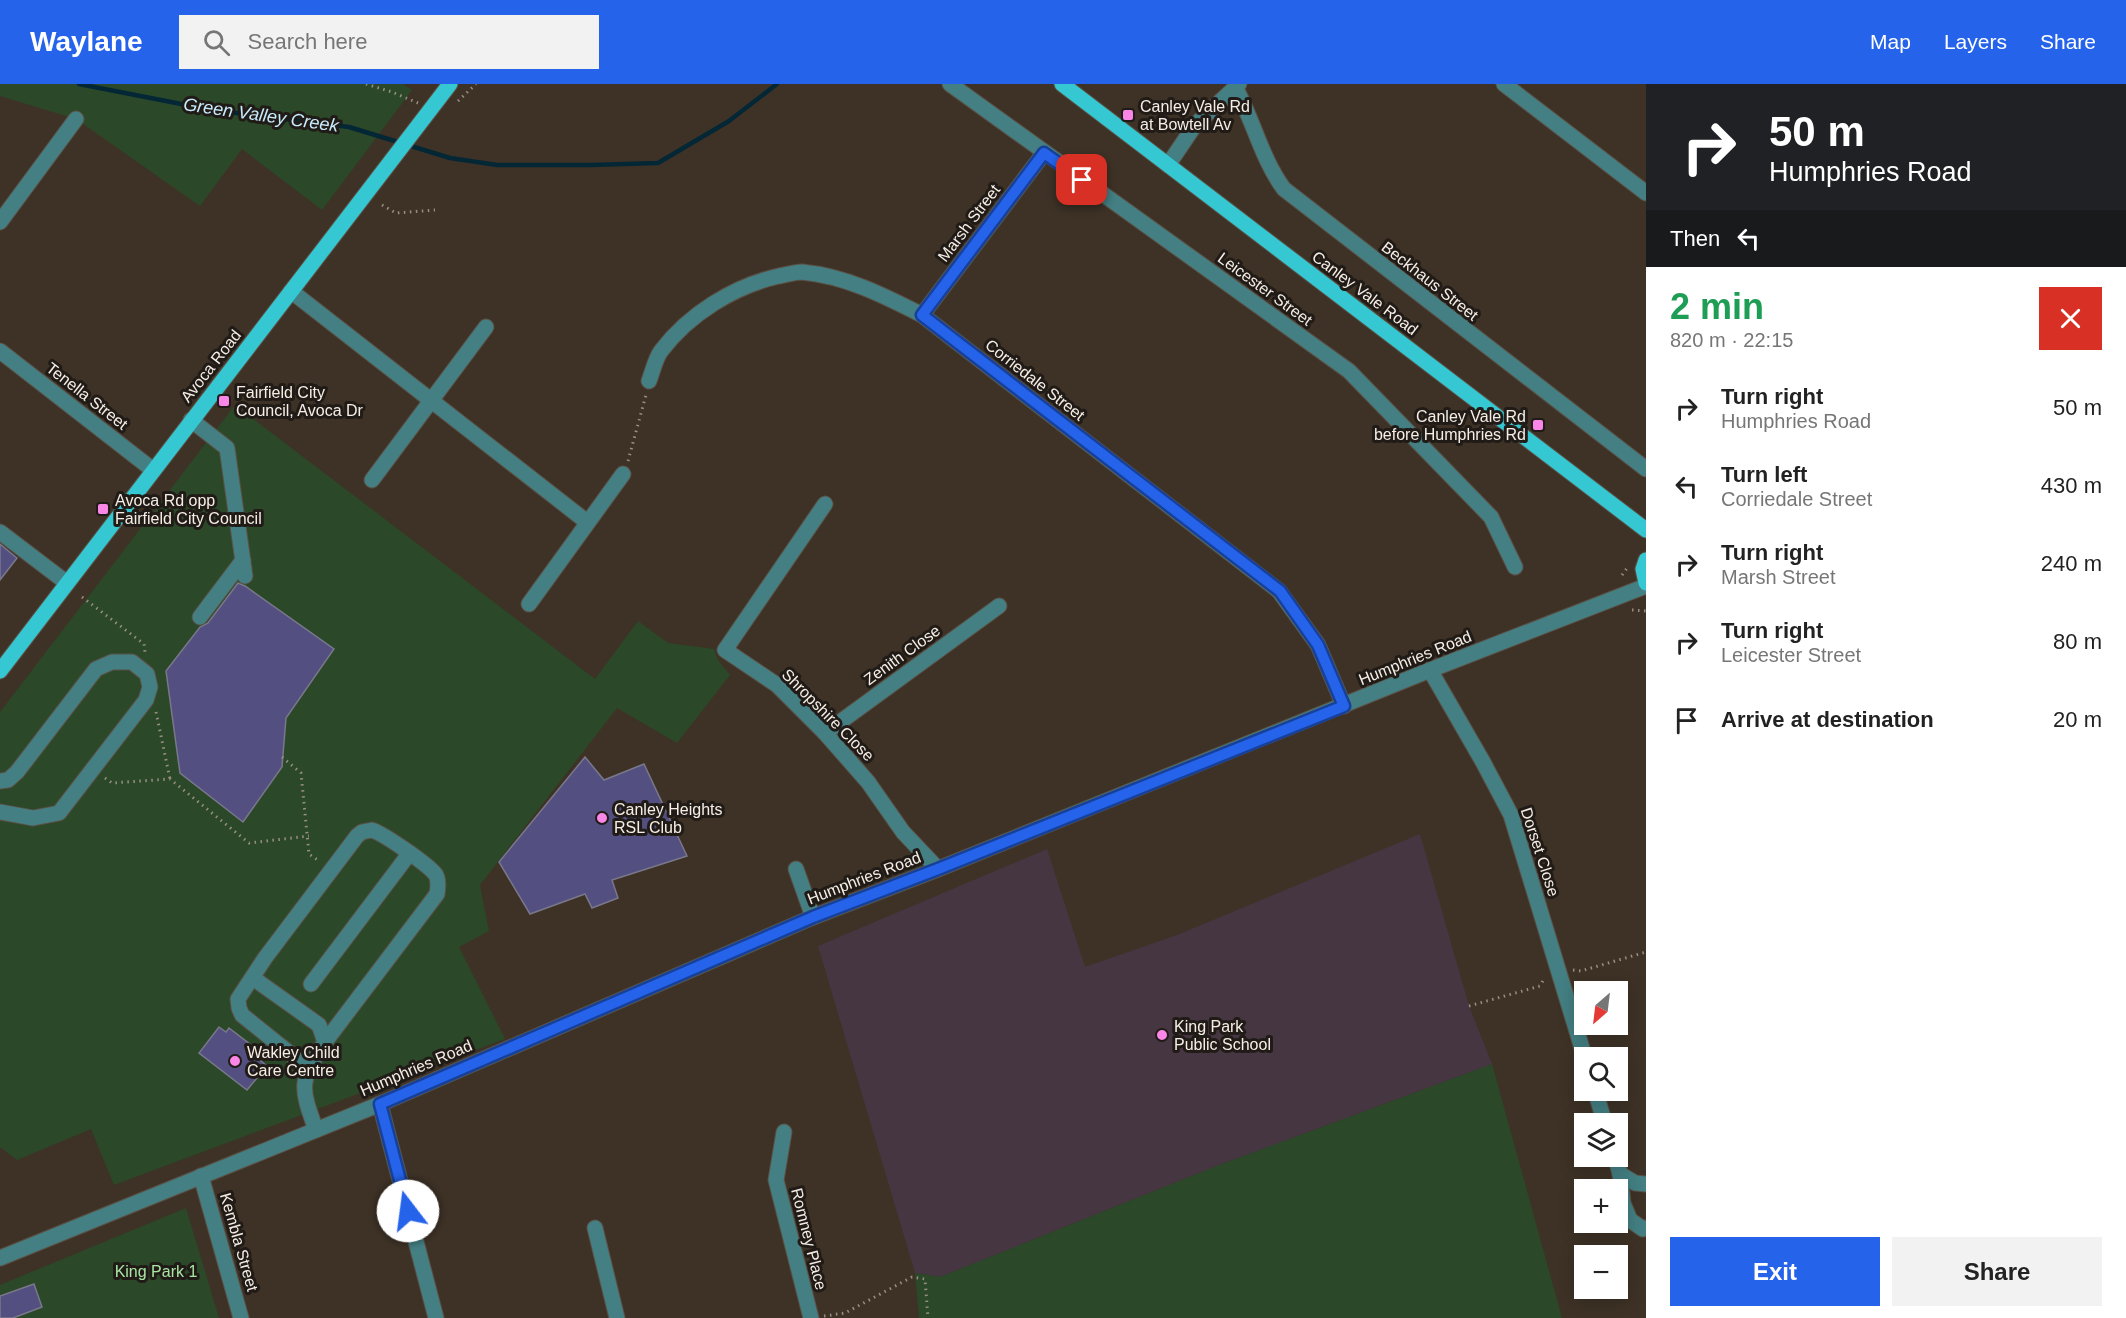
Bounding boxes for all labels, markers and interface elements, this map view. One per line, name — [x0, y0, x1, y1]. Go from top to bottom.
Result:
search box — [179, 15, 599, 69]
text: Waylane — [30, 26, 143, 57]
icon: search — [200, 26, 233, 59]
text: Search here — [248, 29, 367, 54]
text: Map — [1870, 30, 1911, 53]
text: Layers — [1944, 30, 2007, 53]
text: Share — [2040, 30, 2096, 53]
water label: Green Valley Creek — [182, 94, 341, 136]
place label: Canley Vale Rd at Bowtell Av — [1140, 98, 1250, 133]
marker: Canley Vale Rd at Bowtell Av — [1121, 108, 1135, 122]
icon: right — [1670, 108, 1748, 186]
text: 50 m — [1769, 108, 1865, 155]
pin — [1056, 154, 1107, 205]
text: Humphries Road — [1769, 157, 1972, 187]
icon: arrive — [1065, 163, 1098, 196]
street label: Marsh Street — [935, 181, 1004, 265]
icon: left — [1732, 222, 1765, 255]
text: Then — [1670, 226, 1720, 251]
street label: Beckhaus Street — [1379, 238, 1482, 324]
street label: Canley Vale Road — [1309, 248, 1421, 338]
street label: Leicester Street — [1215, 249, 1316, 329]
text: 2 min — [1670, 286, 1764, 327]
button: close — [2039, 287, 2102, 350]
street label: Avoca Road — [178, 327, 244, 405]
text: 820 m · 22:15 — [1670, 329, 1793, 351]
street label: Corriedale Street — [982, 336, 1088, 424]
street label: Tenella Street — [43, 359, 131, 433]
place label: Fairfield City Council, Avoca Dr — [236, 384, 364, 419]
text: Turn right — [1721, 384, 1823, 409]
icon: right — [1670, 392, 1703, 425]
marker: Fairfield City Council, Avoca Dr — [217, 394, 231, 408]
text: 50 m — [2053, 395, 2102, 420]
place label: Canley Vale Rd before Humphries Rd — [1374, 408, 1526, 443]
text: Humphries Road — [1721, 410, 1871, 432]
marker: Canley Vale Rd before Humphries Rd — [1531, 418, 1545, 432]
text: Turn left — [1721, 462, 1807, 487]
icon: left — [1670, 470, 1703, 503]
text: 430 m — [2041, 473, 2102, 498]
text: Corriedale Street — [1721, 488, 1872, 510]
place label: Avoca Rd opp Fairfield City Council — [115, 492, 262, 527]
marker: Avoca Rd opp Fairfield City Council — [96, 502, 110, 516]
text: Turn right — [1721, 540, 1823, 565]
icon: right — [1670, 548, 1703, 581]
text: 240 m — [2041, 551, 2102, 576]
text: Marsh Street — [1721, 566, 1835, 588]
text: Turn right — [1721, 618, 1823, 643]
street label: Zenith Close — [861, 622, 943, 688]
icon: right — [1670, 626, 1703, 659]
street label: Humphries Road — [1356, 628, 1474, 688]
text: 80 m — [2053, 629, 2102, 654]
text: Leicester Street — [1721, 644, 1861, 666]
street label: Shropshire Close — [779, 666, 877, 764]
icon: arrive — [1670, 704, 1703, 737]
text: Arrive at destination — [1721, 707, 1934, 732]
text: 20 m — [2053, 707, 2102, 732]
place label: Canley Heights RSL Club — [614, 801, 723, 836]
street label: Dorset Close — [1518, 805, 1562, 899]
marker: Canley Heights RSL Club — [595, 811, 609, 825]
street label: Humphries Road — [805, 849, 923, 907]
north arrow — [1574, 981, 1628, 1035]
map controls — [1574, 981, 1628, 1299]
place label: King Park Public School — [1174, 1018, 1271, 1053]
marker: King Park Public School — [1155, 1028, 1169, 1042]
street label: Humphries Road — [357, 1037, 475, 1099]
place label: Wakley Child Care Centre — [247, 1044, 340, 1079]
button: search — [1574, 1047, 1628, 1101]
marker: Wakley Child Care Centre — [228, 1054, 242, 1068]
button: layers — [1574, 1113, 1628, 1167]
position arrow — [376, 1179, 440, 1243]
button: + — [1574, 1179, 1628, 1233]
street label: Romney Place — [788, 1186, 830, 1292]
street label: Kembla Street — [217, 1191, 261, 1294]
button: Exit — [1670, 1237, 1880, 1306]
button: Share — [1892, 1237, 2102, 1306]
button: − — [1574, 1245, 1628, 1299]
park label: King Park 1 — [115, 1263, 197, 1280]

